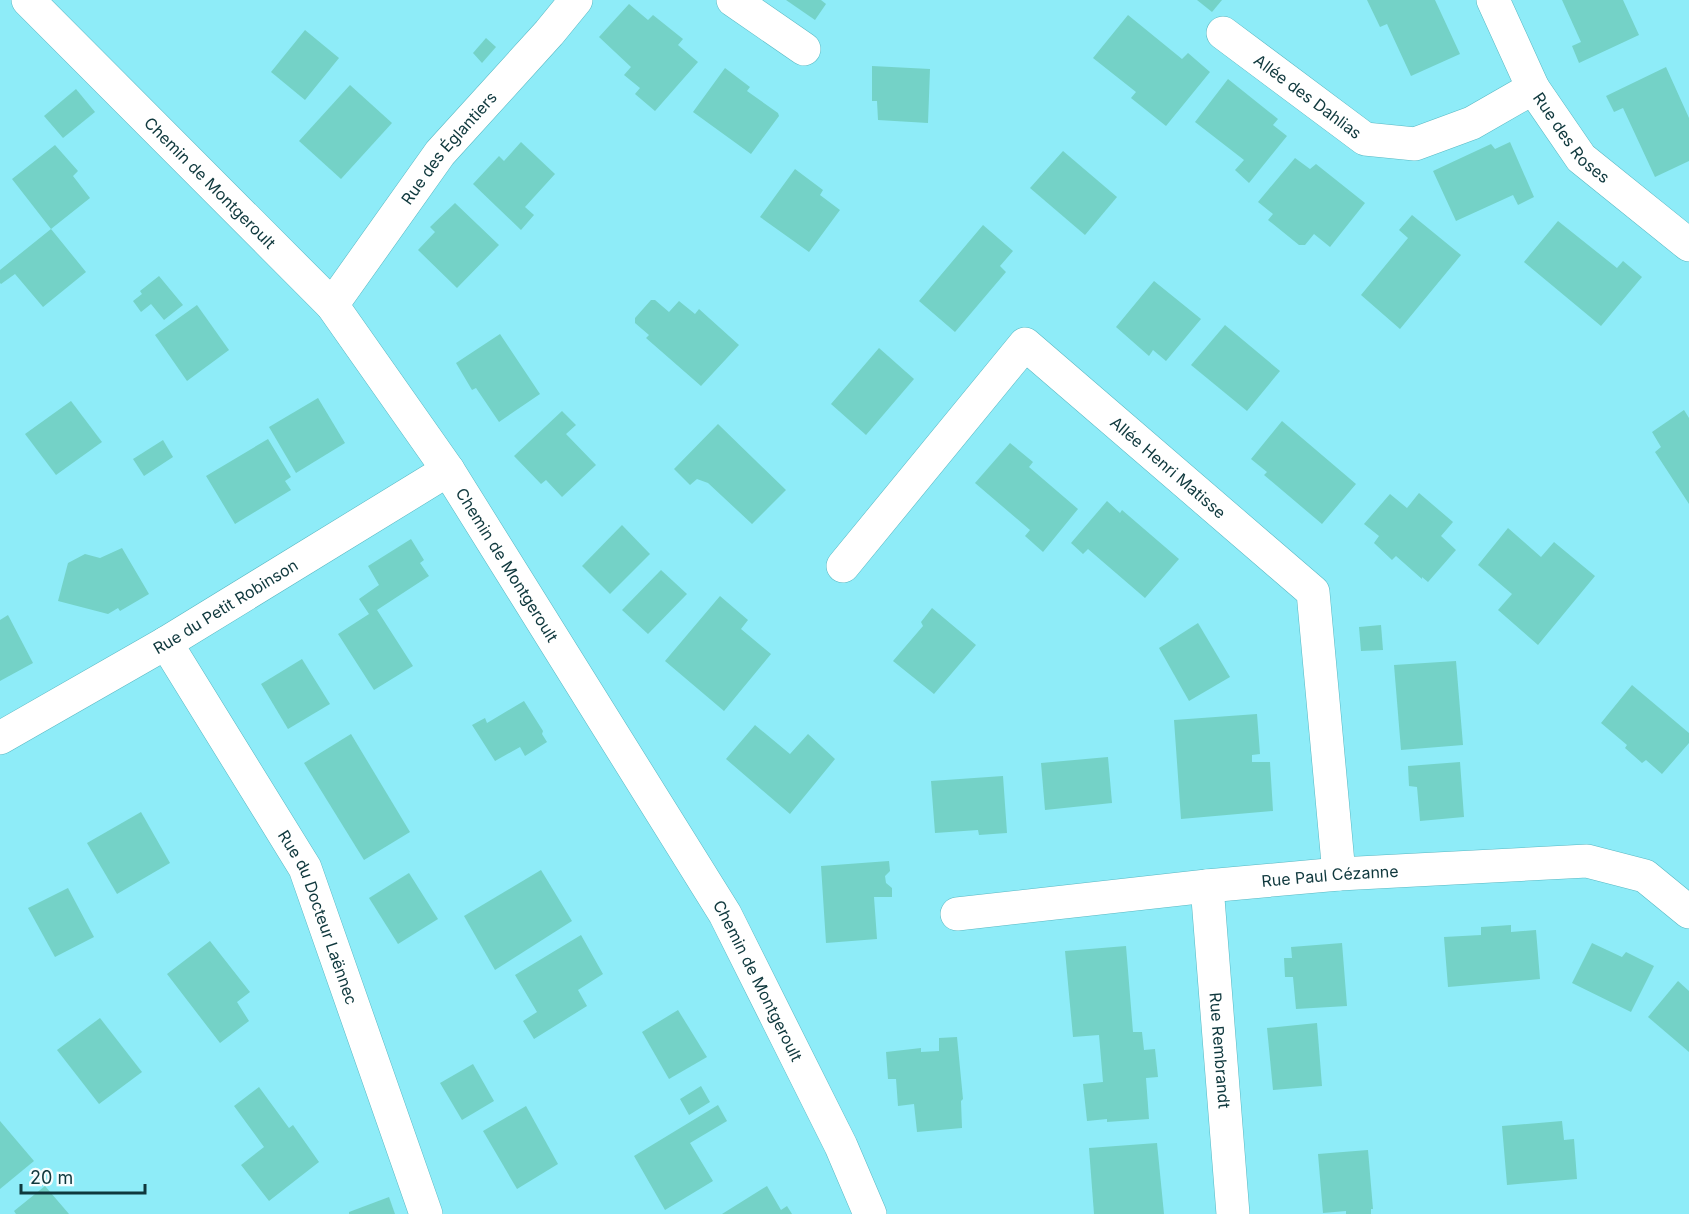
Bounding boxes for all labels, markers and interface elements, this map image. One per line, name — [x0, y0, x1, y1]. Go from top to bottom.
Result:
street label: Allée des Dahlias — [1250, 50, 1366, 143]
street label: Rue des Églantiers — [397, 87, 501, 208]
street label: Rue des Roses — [1529, 89, 1614, 187]
street label: Chemin de Montgeroult — [140, 113, 280, 253]
street label: Allée Henri Matisse — [1106, 412, 1230, 523]
street label: Chemin de Montgeroult — [452, 484, 563, 645]
street label: Rue du Petit Robinson — [150, 555, 301, 658]
street label: Rue du Docteur Laënnec — [274, 826, 362, 1007]
street label: Rue Paul Cézanne — [1261, 861, 1399, 891]
street label: Chemin de Montgeroult — [709, 896, 807, 1065]
street label: Rue Rembrandt — [1205, 992, 1235, 1109]
scale bar — [21, 1157, 146, 1195]
text: 20 m — [30, 1167, 73, 1188]

